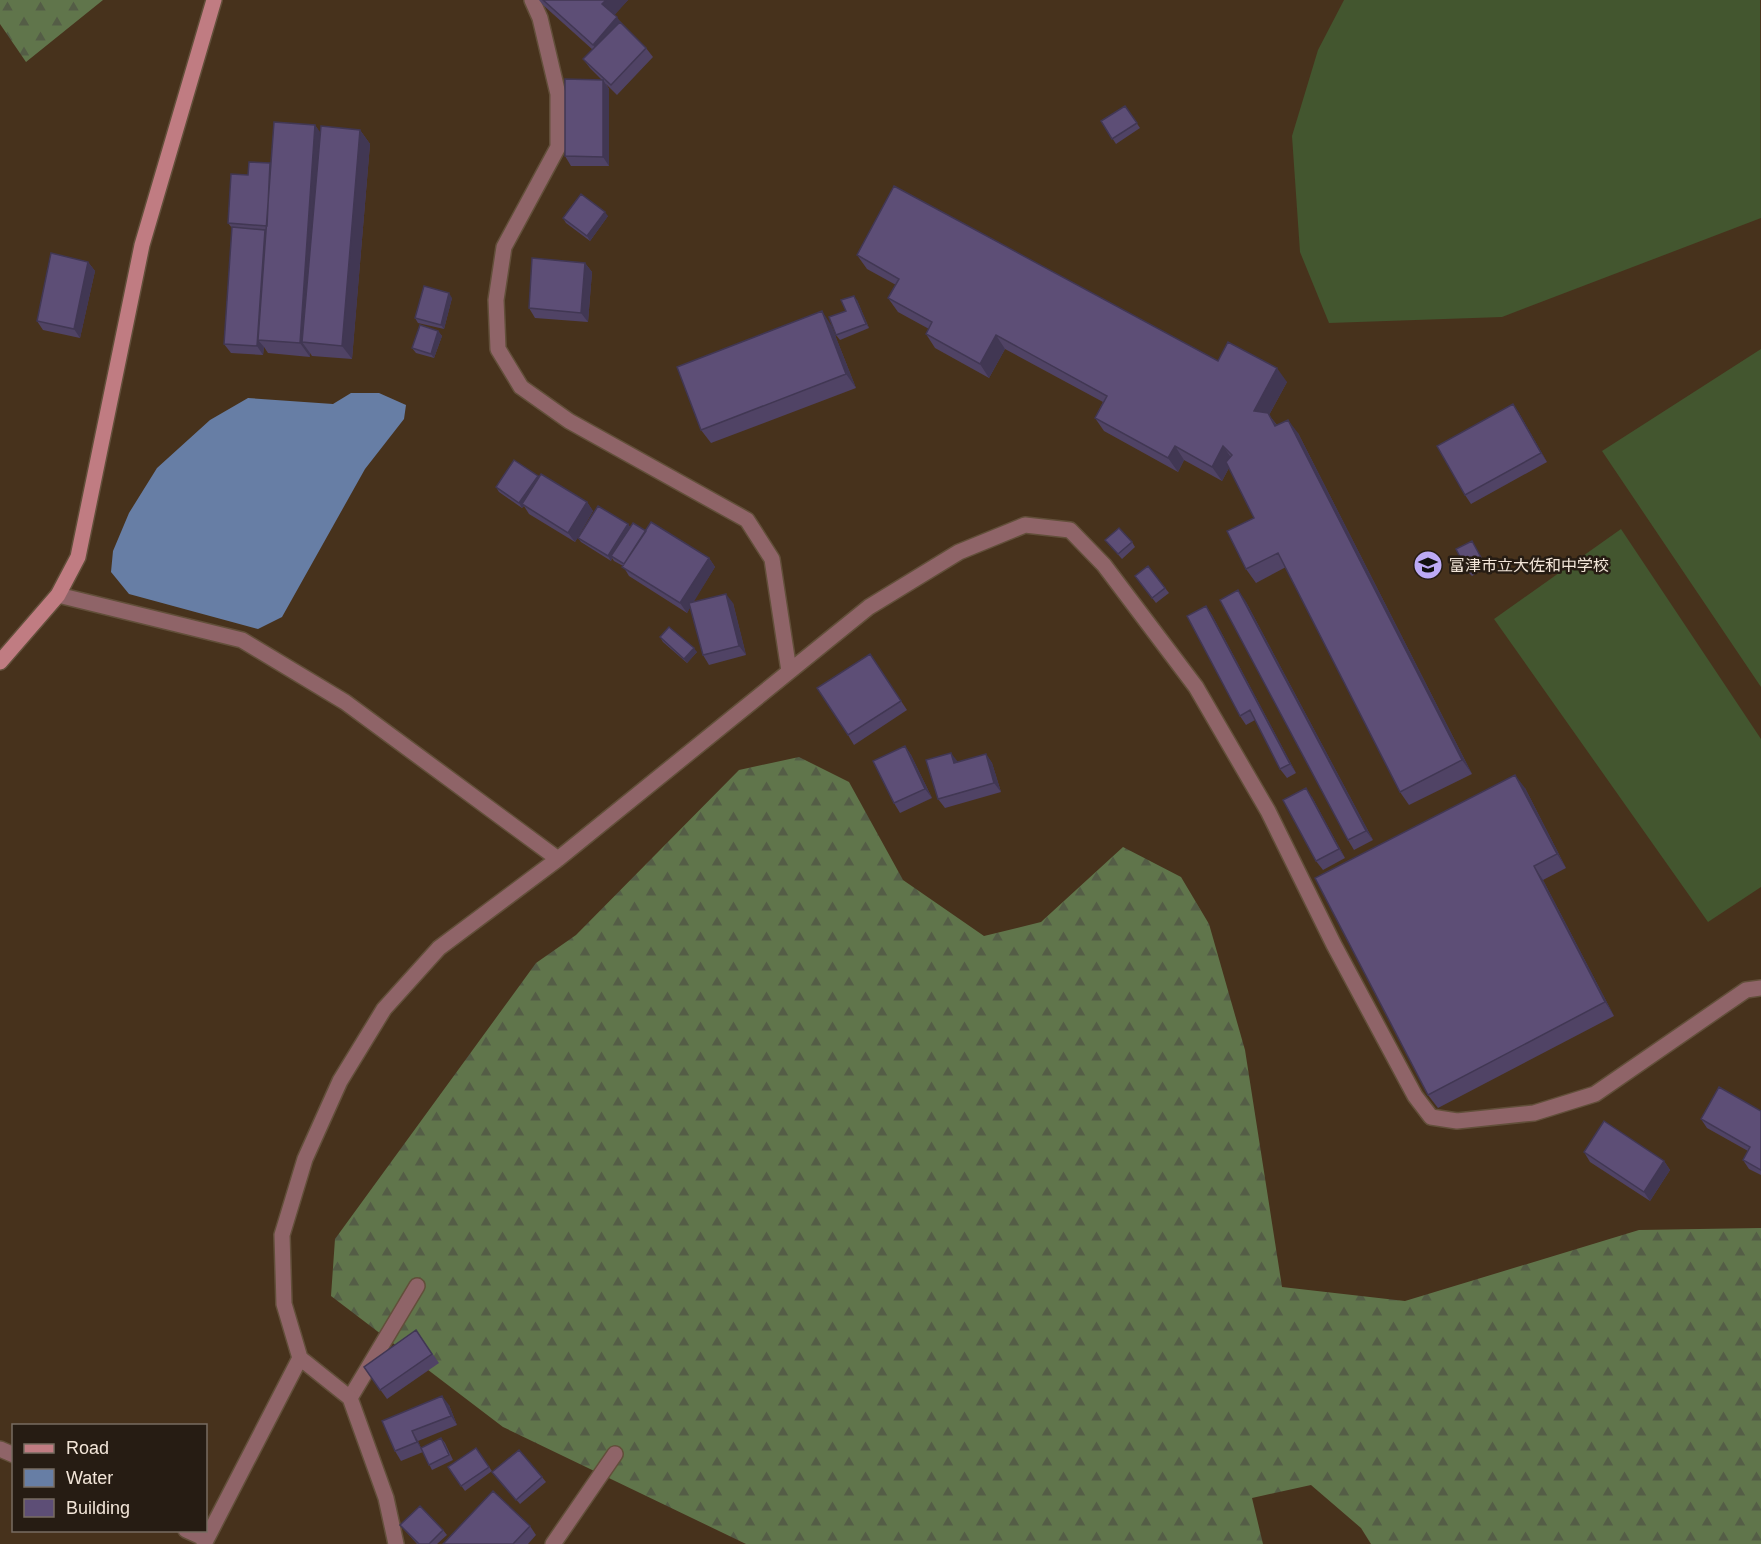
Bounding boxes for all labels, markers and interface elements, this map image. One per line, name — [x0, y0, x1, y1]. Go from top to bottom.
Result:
school or university icon: 富津市立大佐和中学校 — [1412, 549, 1444, 581]
place label: 富津市立大佐和中学校 — [1449, 557, 1609, 574]
legend — [12, 1424, 207, 1532]
text: Road — [66, 1438, 109, 1458]
text: Water — [66, 1468, 113, 1488]
text: Building — [66, 1498, 130, 1518]

